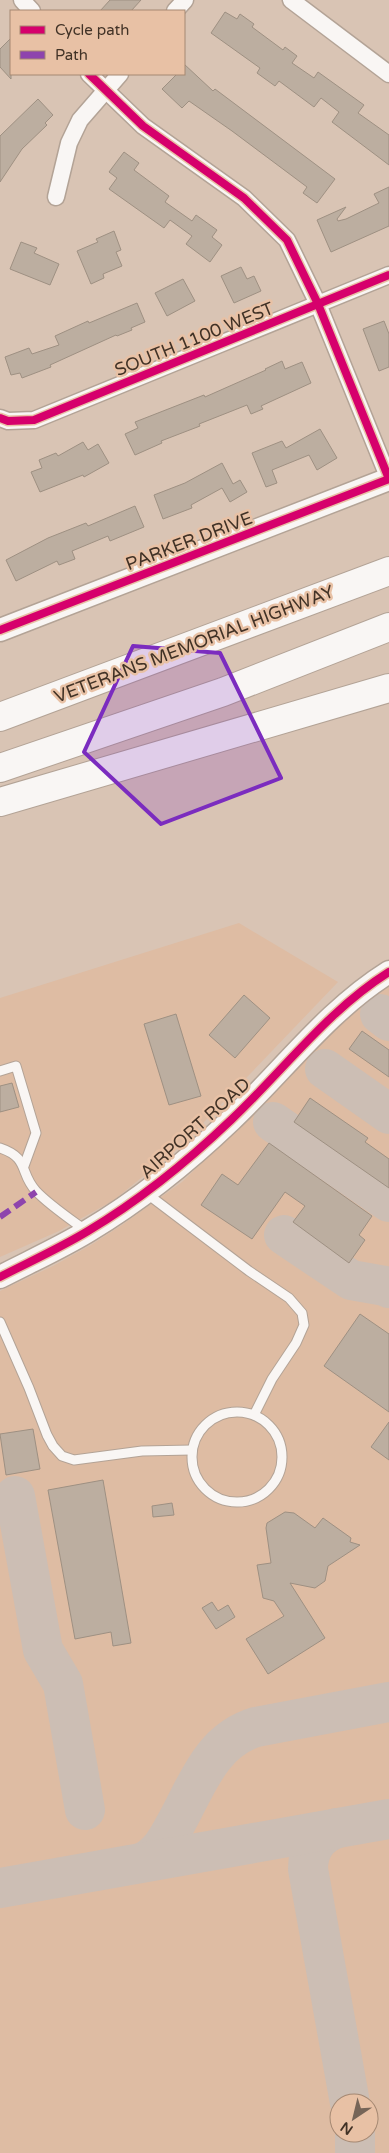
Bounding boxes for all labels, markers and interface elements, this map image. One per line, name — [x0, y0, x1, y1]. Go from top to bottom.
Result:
legend — [10, 10, 185, 75]
text: Cycle path — [55, 21, 129, 39]
text: Path — [55, 46, 88, 64]
street label: SOUTH 1100 WEST — [111, 297, 277, 381]
street label: PARKER DRIVE — [122, 507, 256, 575]
street label: VETERANS MEMORIAL HIGHWAY — [51, 580, 338, 708]
street label: AIRPORT ROAD — [135, 1073, 255, 1183]
north arrow — [329, 2093, 379, 2143]
text: N — [337, 2118, 356, 2138]

